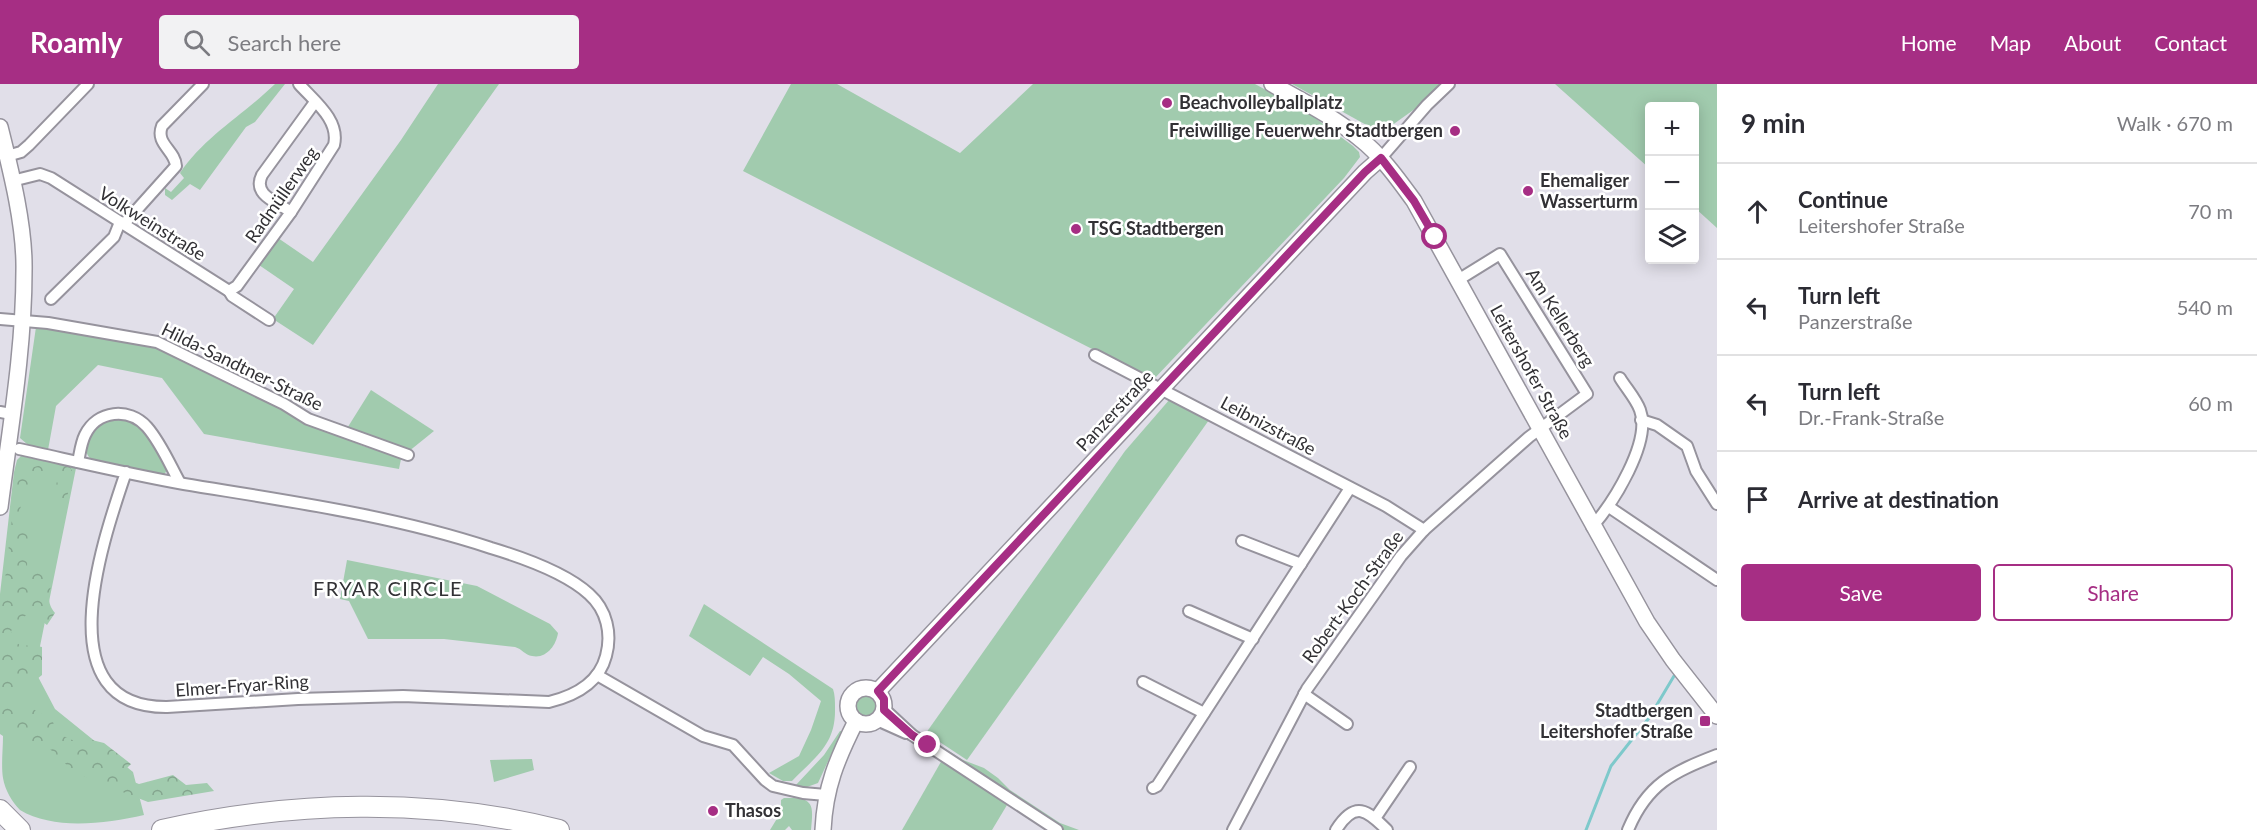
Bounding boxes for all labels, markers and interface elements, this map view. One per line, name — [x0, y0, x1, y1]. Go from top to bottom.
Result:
search box — [159, 15, 579, 69]
text: Roamly — [30, 25, 123, 59]
icon: search — [180, 26, 213, 59]
text: Search here — [228, 29, 341, 56]
text: Home — [1901, 30, 1957, 55]
text: Map — [1990, 30, 2031, 55]
text: About — [2064, 30, 2121, 55]
text: Contact — [2154, 30, 2227, 55]
place label: Beachvolleyballplatz — [1179, 91, 1342, 113]
marker: Beachvolleyballplatz — [1160, 96, 1174, 110]
map controls — [1645, 102, 1699, 264]
button: + — [1645, 102, 1699, 156]
text: 9 min — [1741, 107, 1805, 139]
text: Walk · 670 m — [2117, 111, 2233, 135]
place label: Freiwillige Feuerwehr Stadtbergen — [1169, 119, 1443, 141]
marker: Freiwillige Feuerwehr Stadtbergen — [1448, 124, 1462, 138]
street label: Radmüllerweg — [240, 142, 322, 247]
button: − — [1645, 156, 1699, 210]
place label: Ehemaliger Wasserturm — [1540, 169, 1638, 212]
street label: Volkweinstraße — [95, 182, 210, 265]
marker: Ehemaliger Wasserturm — [1521, 184, 1535, 198]
text: Continue — [1798, 186, 1888, 213]
icon: ahead — [1741, 195, 1774, 228]
text: 70 m — [2188, 199, 2233, 223]
button: layers — [1645, 210, 1699, 264]
text: Leitershofer Straße — [1798, 213, 1965, 237]
place label: TSG Stadtbergen — [1088, 217, 1224, 239]
marker: TSG Stadtbergen — [1069, 222, 1083, 236]
route start — [1421, 223, 1447, 249]
street label: Am Kellerberg — [1522, 264, 1600, 371]
text: Turn left — [1798, 282, 1880, 309]
icon: left — [1741, 291, 1774, 324]
text: 540 m — [2177, 295, 2233, 319]
street label: Leitershofer Straße — [1486, 301, 1578, 442]
text: Panzerstraße — [1798, 309, 1912, 333]
street label: Hilda-Sandtner-Straße — [158, 318, 327, 415]
street label: Panzerstraße — [1071, 365, 1157, 455]
text: Turn left — [1798, 378, 1880, 405]
icon: left — [1741, 387, 1774, 420]
street label: Leibnizstraße — [1217, 391, 1320, 459]
text: 60 m — [2188, 391, 2233, 415]
text: Dr.-Frank-Straße — [1798, 405, 1944, 429]
icon: arrive — [1741, 483, 1774, 516]
text: Arrive at destination — [1798, 486, 1999, 513]
street label: Robert-Koch-Straße — [1297, 526, 1408, 667]
button: Save — [1741, 564, 1981, 621]
button: Share — [1993, 564, 2233, 621]
district label: FRYAR CIRCLE — [313, 576, 463, 600]
street label: Elmer-Fryar-Ring — [175, 669, 309, 701]
place label: Stadtbergen Leitershofer Straße — [1540, 699, 1693, 742]
marker: Stadtbergen Leitershofer Straße — [1698, 714, 1712, 728]
route end — [914, 731, 940, 757]
place label: Thasos — [725, 799, 781, 821]
marker: Thasos — [706, 804, 720, 818]

